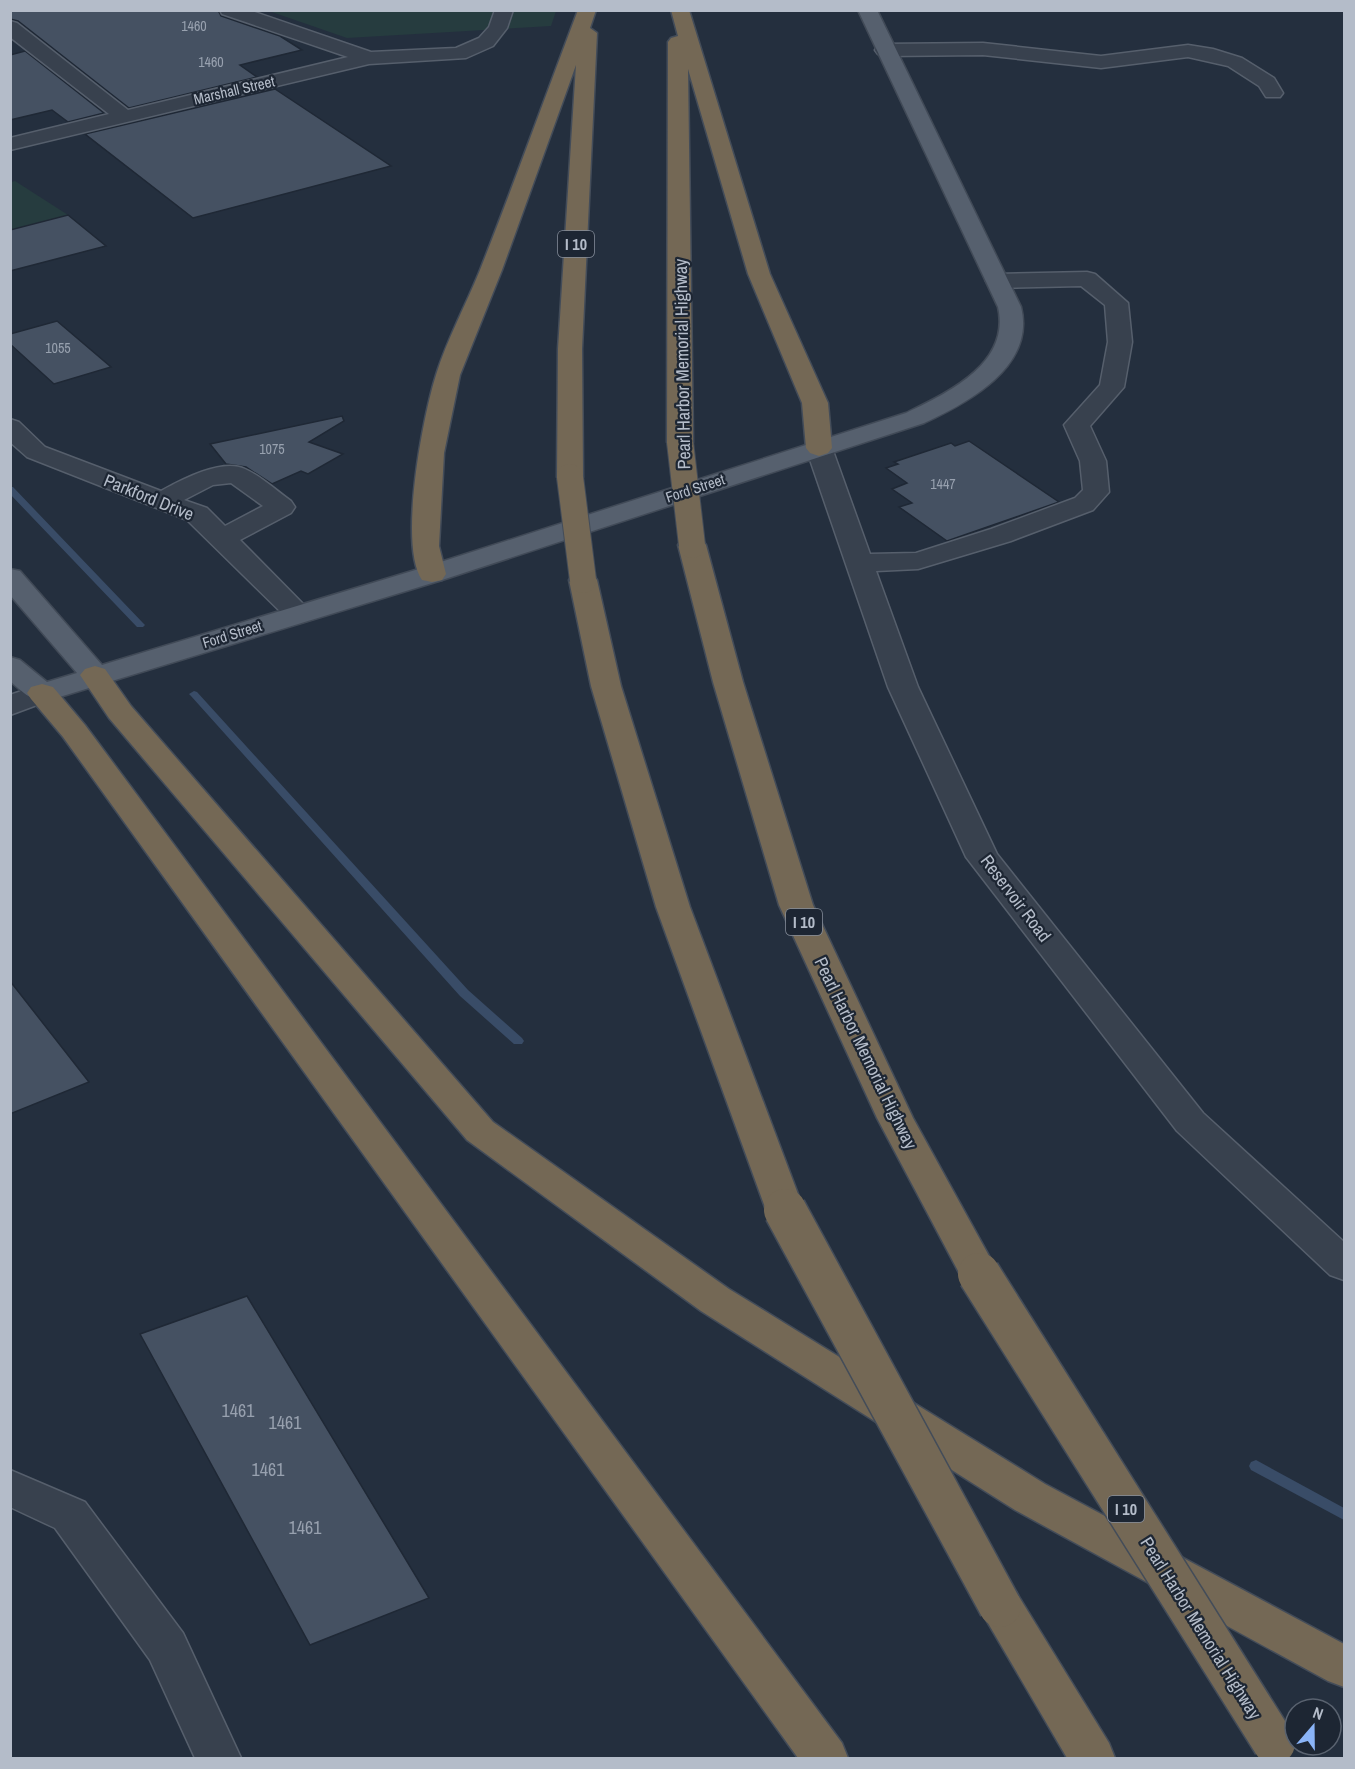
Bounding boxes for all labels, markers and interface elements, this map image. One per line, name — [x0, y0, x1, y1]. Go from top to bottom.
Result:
house number: 1460 — [181, 17, 207, 35]
house number: 1460 — [198, 53, 224, 71]
street label: Marshall Street — [191, 70, 277, 110]
road number: I 10 — [558, 231, 594, 257]
street label: Pearl Harbor Memorial Highway — [668, 258, 696, 470]
house number: 1055 — [45, 339, 71, 357]
house number: 1075 — [259, 440, 285, 458]
street label: Parkford Drive — [100, 468, 198, 526]
street label: Ford Street — [663, 468, 728, 507]
house number: 1447 — [930, 475, 956, 493]
street label: Ford Street — [200, 615, 265, 653]
street label: Reservoir Road — [975, 849, 1057, 947]
road number: I 10 — [786, 909, 822, 935]
street label: Pearl Harbor Memorial Highway — [809, 953, 924, 1154]
house number: 1461 — [222, 1398, 255, 1423]
house number: 1461 — [269, 1410, 302, 1435]
house number: 1461 — [252, 1457, 285, 1482]
road number: I 10 — [1108, 1496, 1144, 1522]
house number: 1461 — [289, 1515, 322, 1540]
street label: Pearl Harbor Memorial Highway — [1135, 1532, 1268, 1725]
north arrow — [1283, 1697, 1343, 1757]
text: N — [1310, 1701, 1326, 1725]

